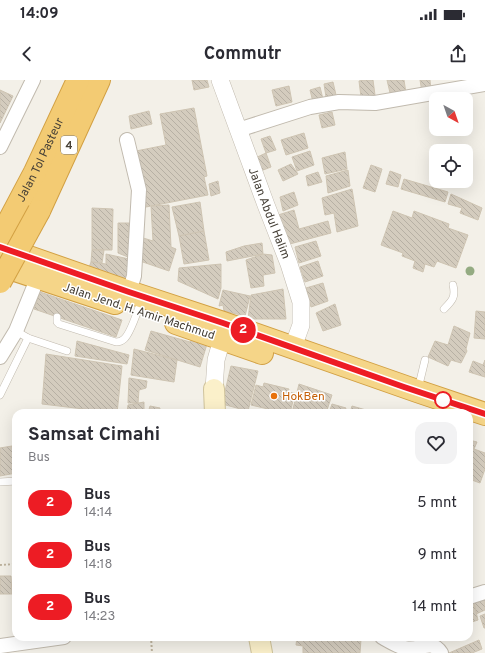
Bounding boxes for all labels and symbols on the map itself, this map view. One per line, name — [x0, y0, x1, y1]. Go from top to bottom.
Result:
north arrow — [429, 92, 473, 136]
street label: Jalan Tol Pasteur — [14, 115, 68, 205]
road number: 4 — [61, 136, 77, 154]
street label: Jalan Abdul Halim — [244, 165, 293, 262]
street label: Jalan Jend. H. Amir Machmud — [61, 280, 217, 344]
line badge: 2 — [230, 317, 256, 343]
place label: HokBen — [282, 389, 325, 405]
marker: HokBen — [269, 391, 279, 401]
unlabelled marker — [434, 391, 452, 409]

